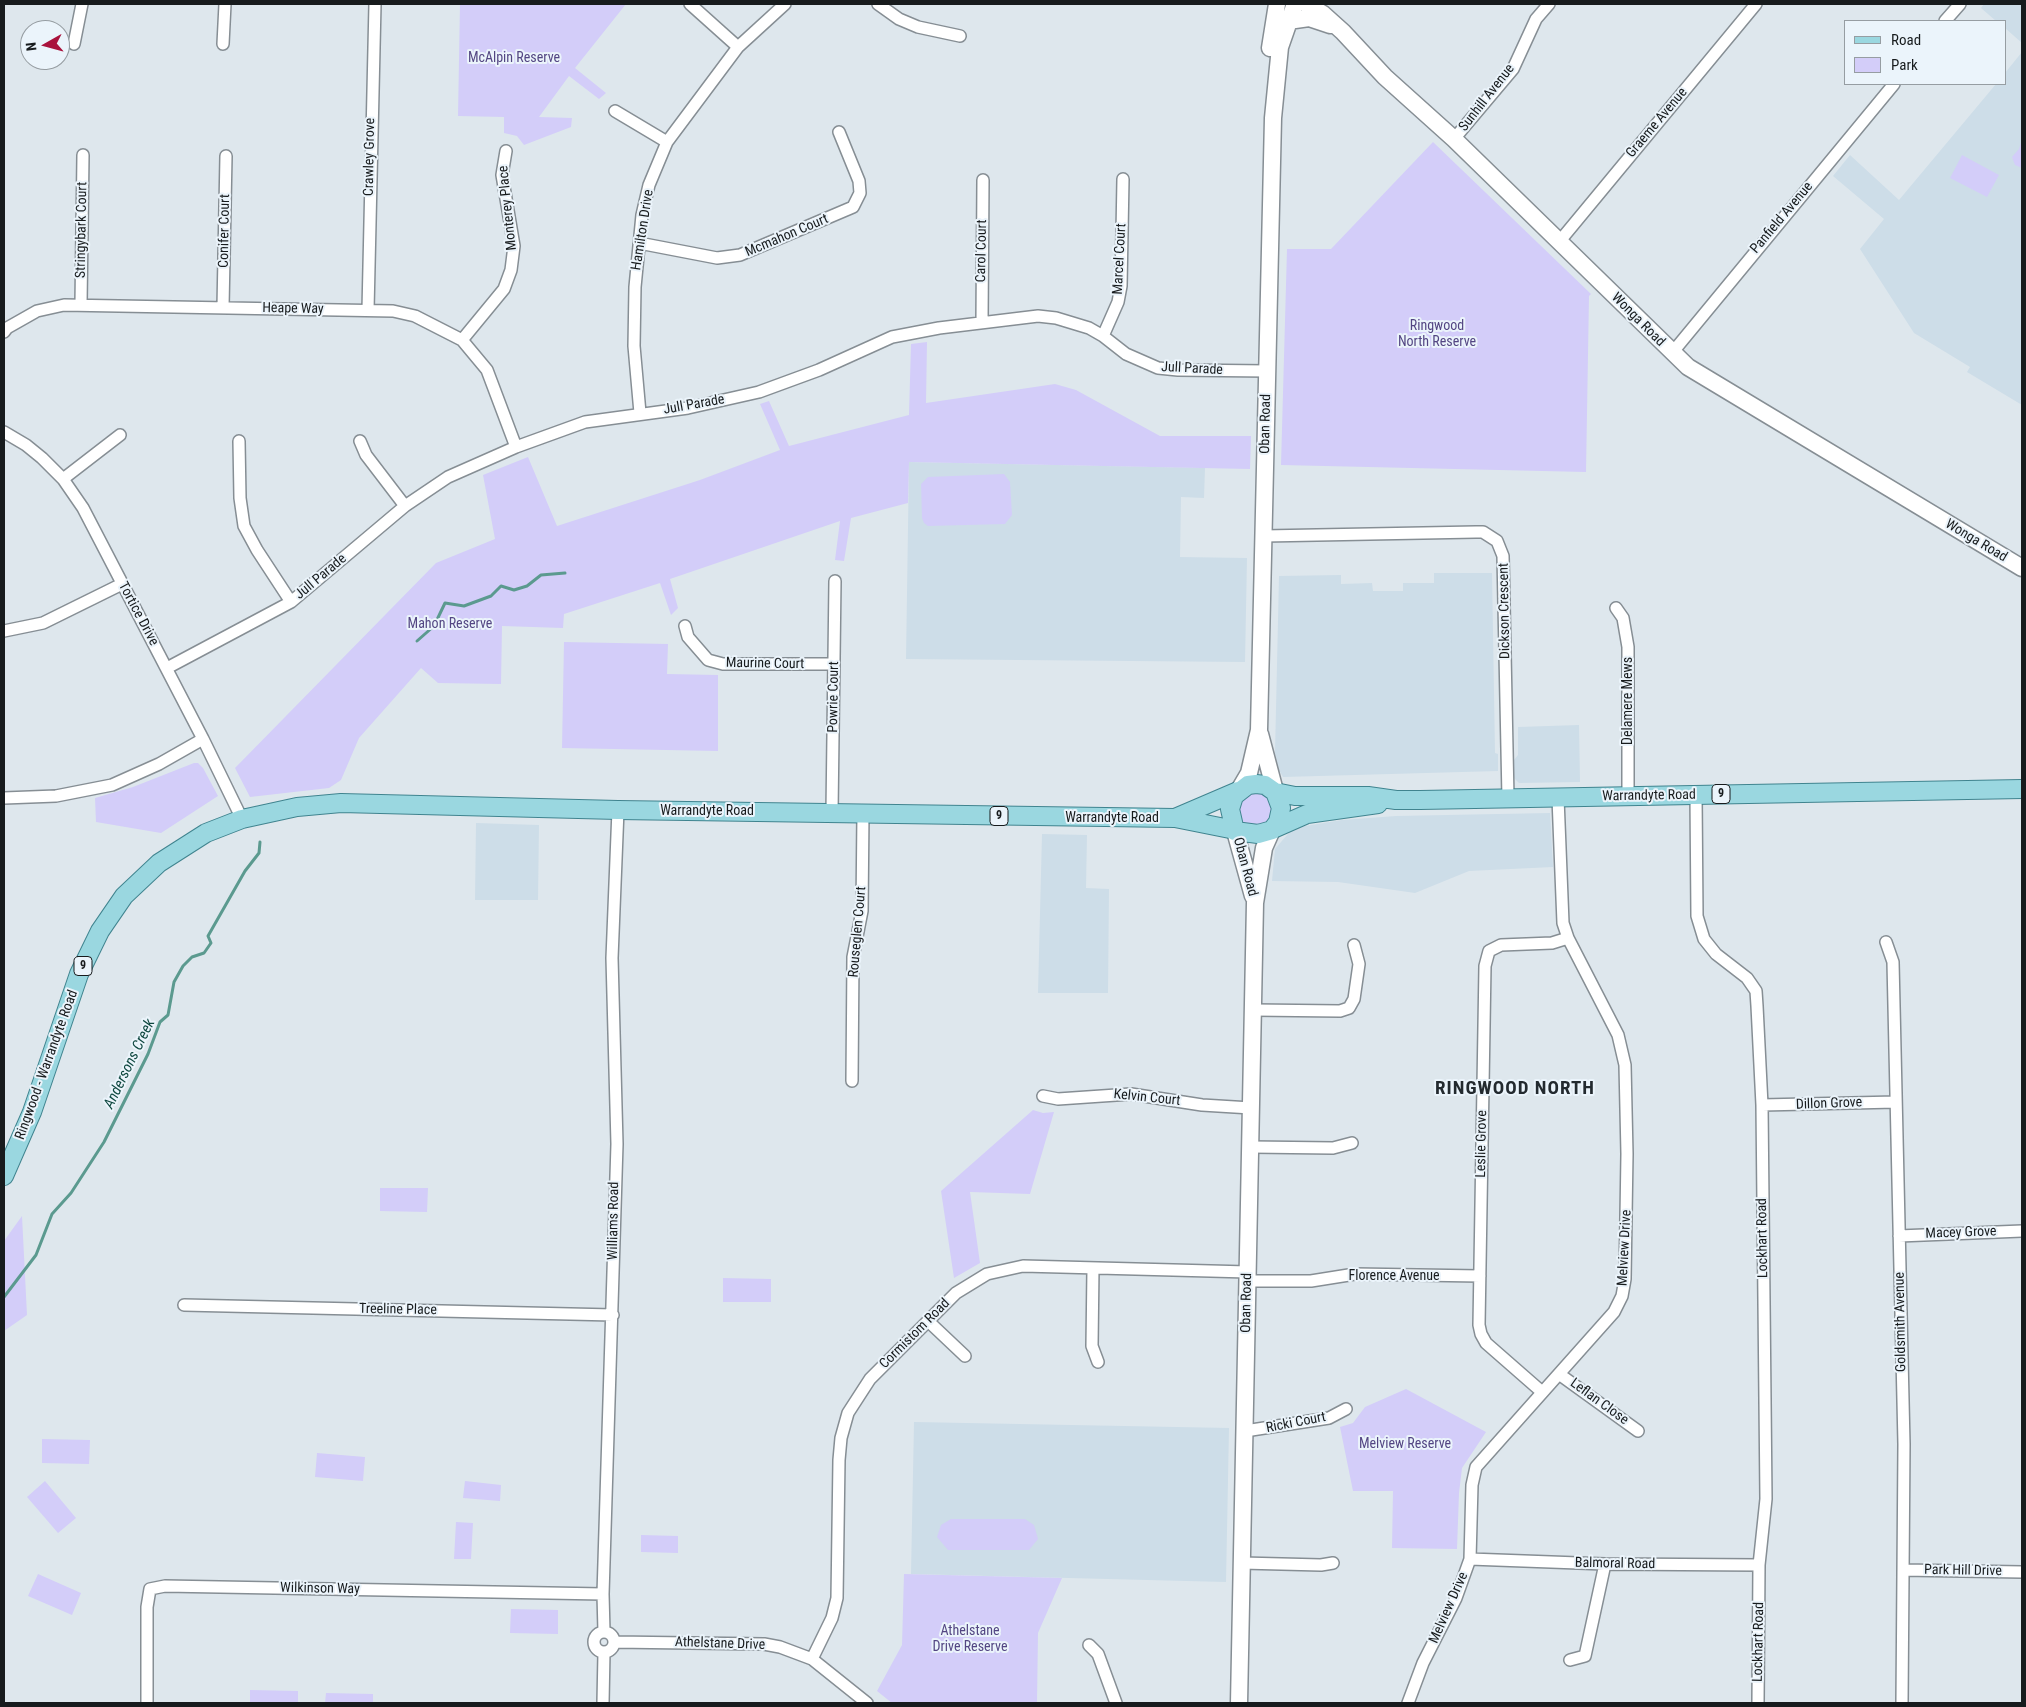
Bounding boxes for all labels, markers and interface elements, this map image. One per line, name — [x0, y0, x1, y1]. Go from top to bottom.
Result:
north arrow — [20, 20, 70, 70]
legend — [1844, 20, 2006, 85]
text: Road — [1891, 31, 1921, 49]
text: N — [23, 41, 40, 52]
park label: McAlpin Reserve — [468, 50, 560, 66]
text: Park — [1891, 56, 1918, 74]
street label: Sunhill Avenue — [1456, 61, 1518, 135]
street label: Graeme Avenue — [1623, 85, 1691, 161]
street label: Crawley Grove — [361, 118, 379, 196]
street label: Monterey Place — [495, 165, 521, 251]
street label: Panfield Avenue — [1747, 179, 1817, 257]
street label: Stringybark Court — [73, 182, 91, 278]
street label: Hamilton Drive — [628, 189, 658, 271]
street label: Conifer Court — [216, 194, 234, 268]
street label: Mcmahon Court — [743, 211, 831, 261]
street label: Carol Court — [973, 220, 991, 282]
street label: Marcel Court — [1110, 223, 1130, 295]
street label: Wonga Road — [1608, 290, 1668, 350]
street label: Heape Way — [262, 300, 324, 318]
park label: Ringwood North Reserve — [1398, 318, 1476, 351]
street label: Jull Parade — [1161, 359, 1223, 379]
street label: Jull Parade — [662, 391, 726, 419]
street label: Oban Road — [1257, 394, 1275, 454]
street label: Wonga Road — [1942, 516, 2010, 566]
street label: Jull Parade — [292, 551, 350, 603]
street label: Dickson Crescent — [1496, 563, 1514, 659]
street label: Tortice Drive — [114, 579, 162, 649]
park label: Mahon Reserve — [408, 616, 492, 632]
street label: Maurine Court — [726, 655, 804, 673]
street label: Delamere Mews — [1620, 657, 1636, 745]
street label: Powrie Court — [825, 661, 843, 733]
road number: 9 — [1712, 784, 1730, 804]
street label: Warrandyte Road — [1602, 787, 1696, 805]
street label: Warrandyte Road — [660, 803, 754, 819]
road number: 9 — [990, 806, 1008, 826]
street label: Warrandyte Road — [1065, 810, 1159, 826]
street label: Oban Road — [1229, 836, 1261, 898]
street label: Rouseglen Court — [846, 886, 870, 978]
road number: 9 — [74, 956, 92, 976]
street label: Ringwood - Warrandyte Road — [12, 988, 82, 1142]
water label: Andersons Creek — [101, 1016, 159, 1112]
district label: RINGWOOD NORTH — [1433, 1078, 1597, 1100]
street label: Kelvin Court — [1113, 1086, 1181, 1110]
street label: Dillon Grove — [1796, 1094, 1862, 1114]
street label: Leslie Grove — [1473, 1110, 1491, 1178]
street label: Williams Road — [605, 1182, 623, 1260]
street label: Lockhart Road — [1754, 1198, 1772, 1278]
street label: Melview Drive — [1615, 1209, 1635, 1287]
street label: Macey Grove — [1925, 1223, 1997, 1243]
street label: Florence Avenue — [1348, 1268, 1440, 1284]
street label: Goldsmith Avenue — [1892, 1272, 1910, 1372]
street label: Oban Road — [1238, 1273, 1256, 1333]
street label: Cormistom Road — [876, 1295, 954, 1373]
street label: Treeline Place — [359, 1301, 437, 1319]
street label: Leflan Close — [1567, 1375, 1631, 1429]
street label: Ricki Court — [1265, 1409, 1327, 1437]
park label: Melview Reserve — [1359, 1436, 1451, 1452]
street label: Balmoral Road — [1575, 1555, 1655, 1573]
street label: Park Hill Drive — [1924, 1562, 2002, 1580]
street label: Melview Drive — [1426, 1570, 1472, 1646]
street label: Wilkinson Way — [280, 1580, 360, 1598]
street label: Lockhart Road — [1750, 1602, 1768, 1682]
park label: Athelstane Drive Reserve — [933, 1623, 1007, 1655]
street label: Athelstane Drive — [675, 1634, 765, 1654]

